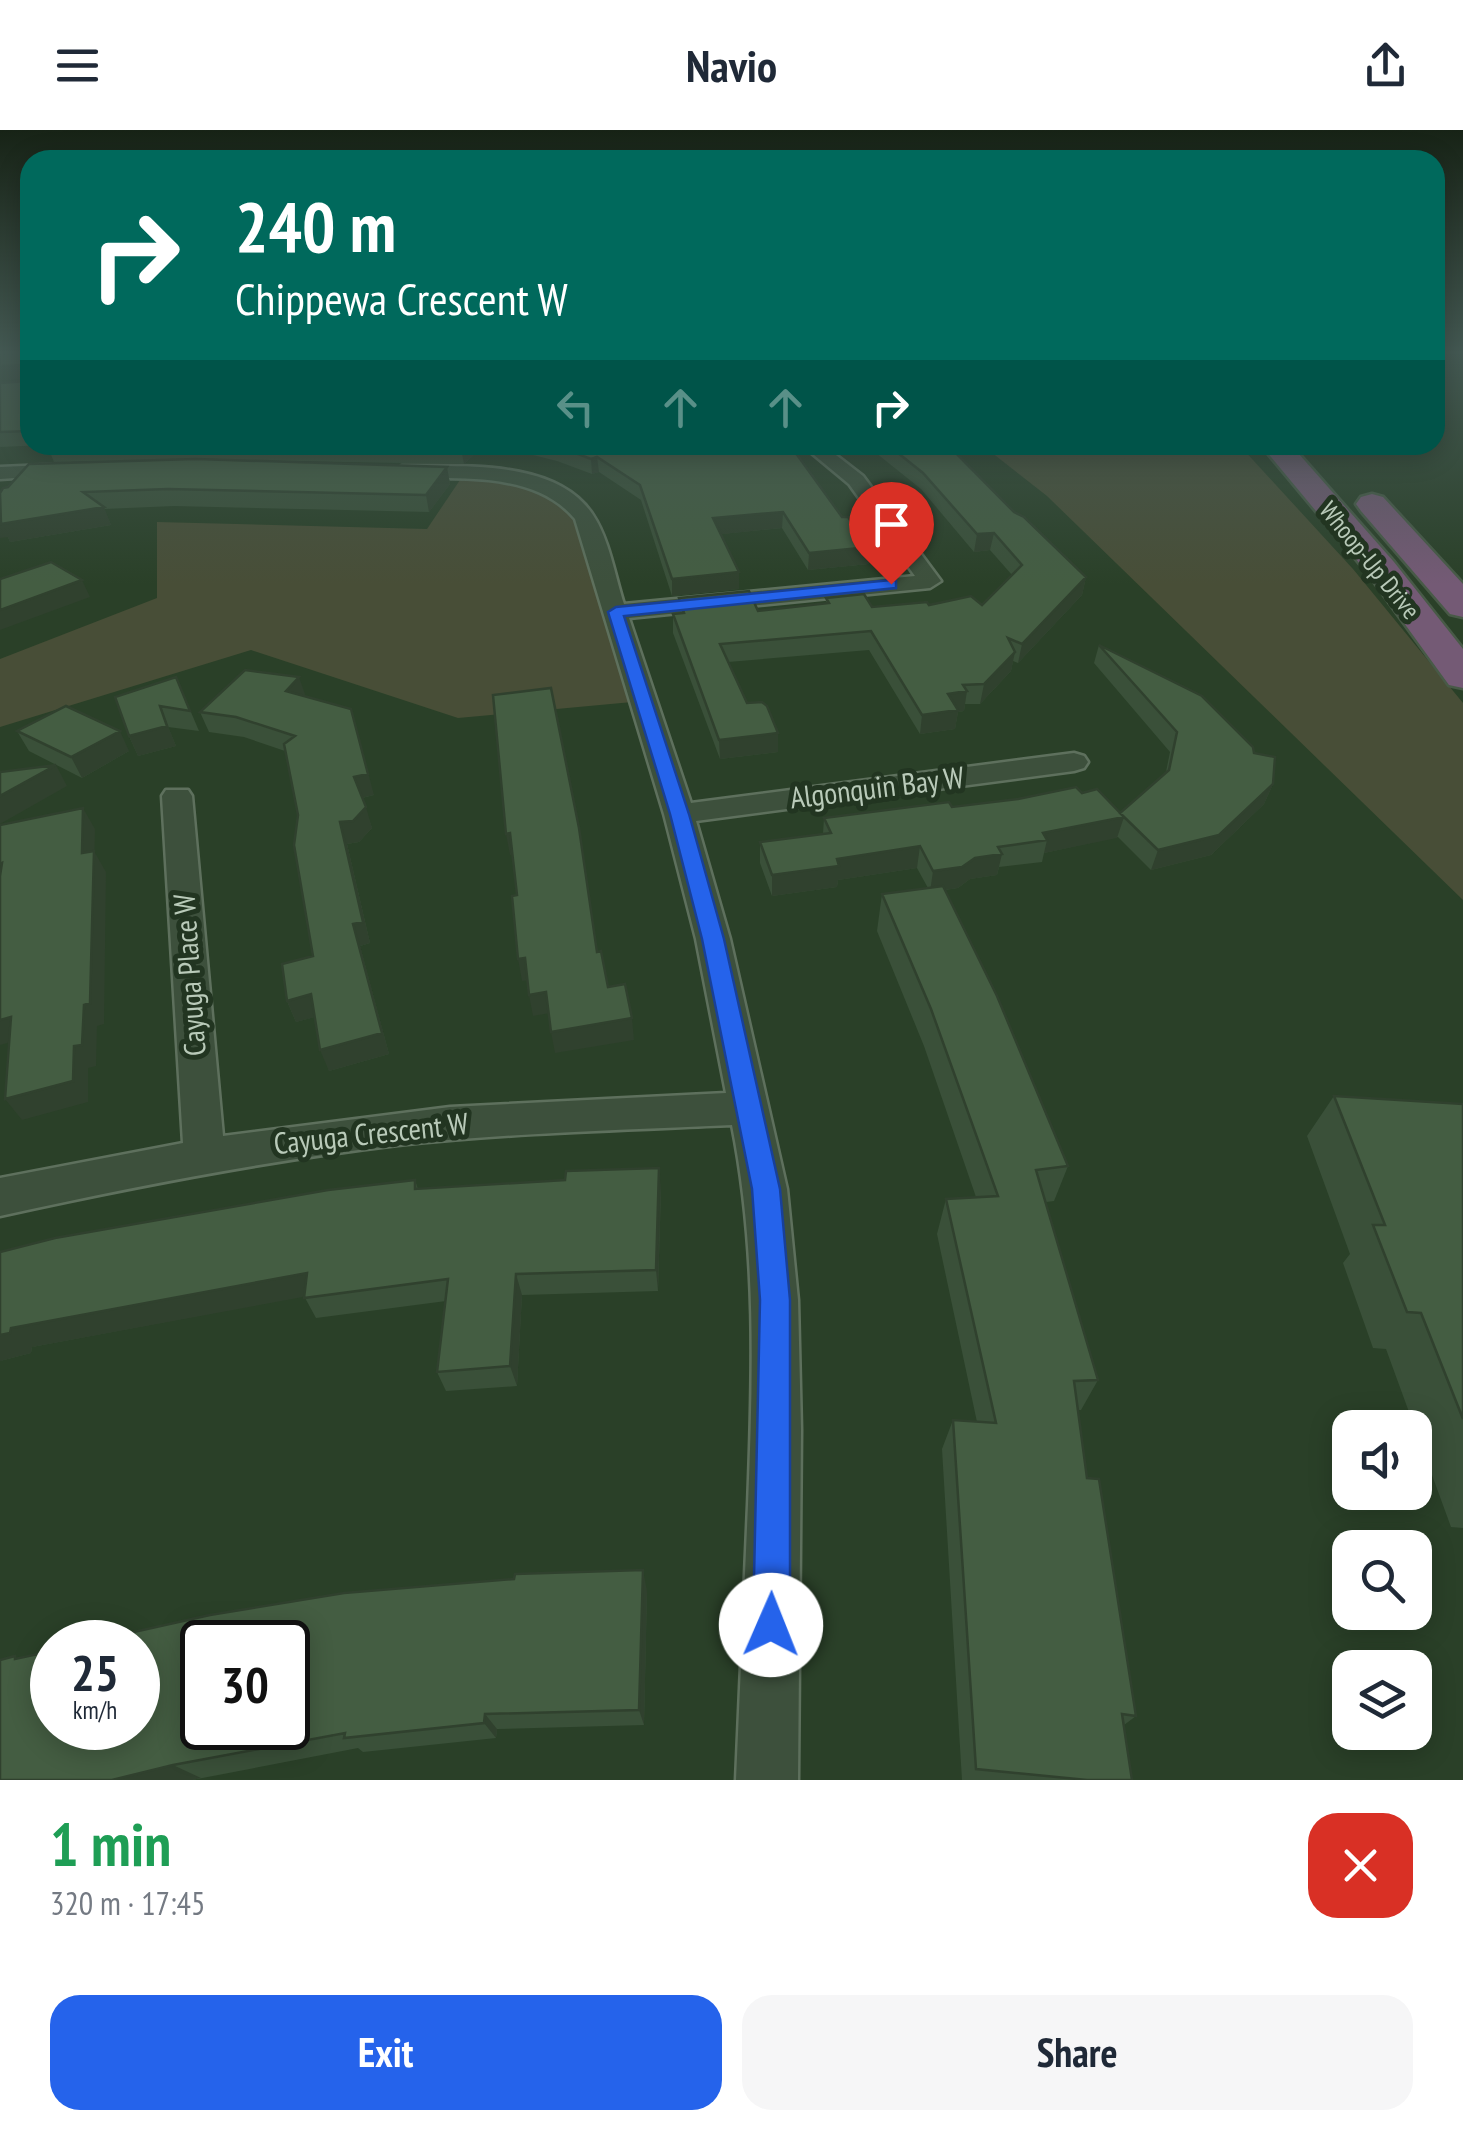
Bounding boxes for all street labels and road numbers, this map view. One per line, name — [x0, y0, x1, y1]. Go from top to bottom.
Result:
street label: Whoop-Up Drive — [1313, 495, 1427, 625]
street label: Algonquin Bay W — [788, 757, 966, 817]
street label: Cayuga Place W — [163, 893, 214, 1057]
street label: Cayuga Crescent W — [272, 1103, 470, 1162]

